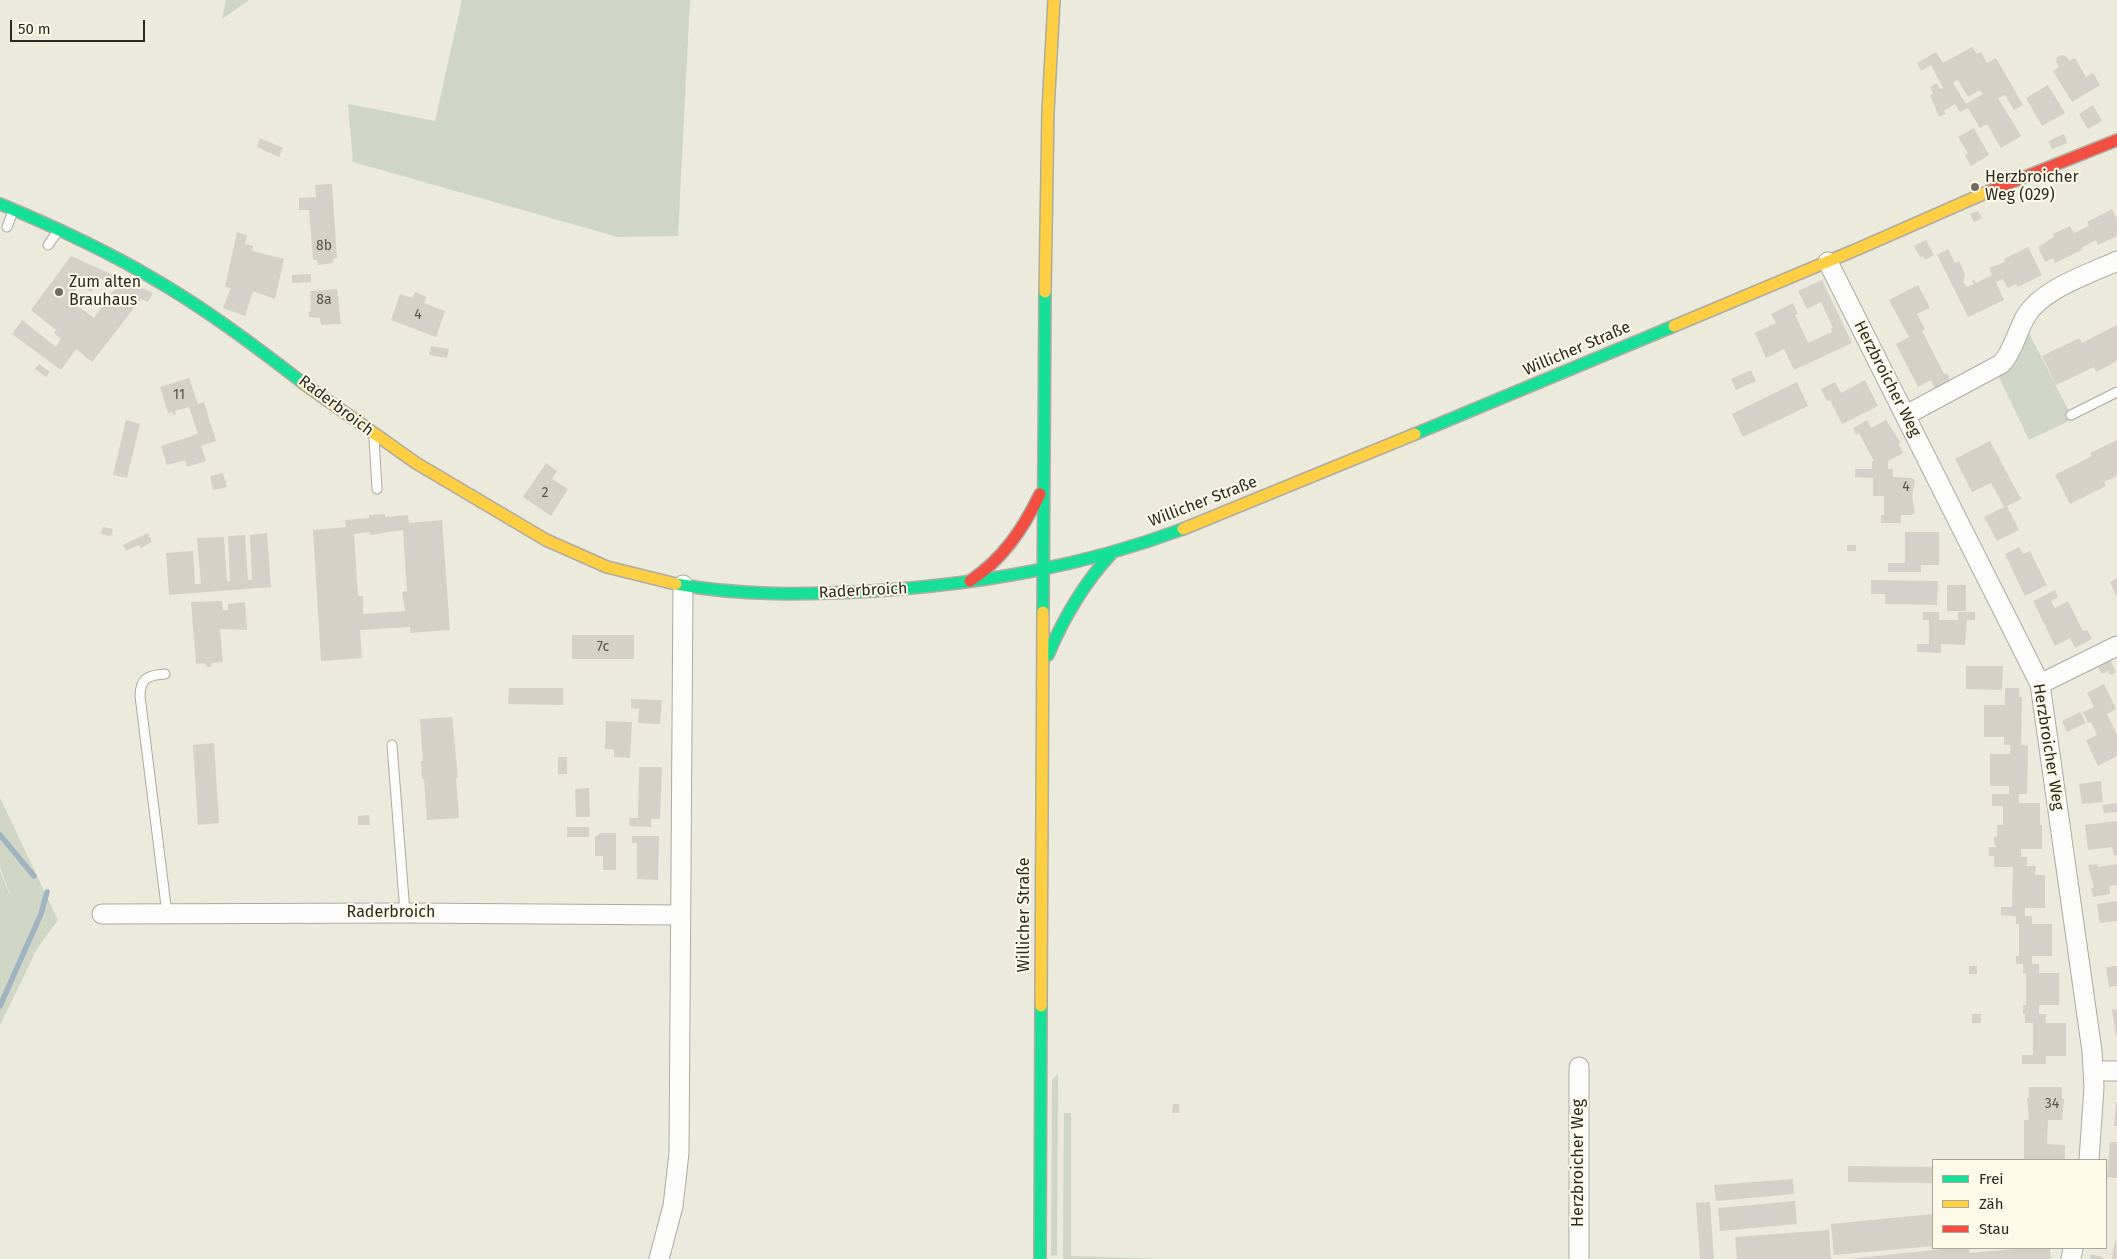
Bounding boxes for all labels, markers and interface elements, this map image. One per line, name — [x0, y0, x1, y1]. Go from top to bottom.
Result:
scale bar — [12, 10, 148, 42]
text: 50 m — [18, 20, 51, 38]
place label: Herzbroicher Weg (029) — [1985, 168, 2079, 206]
marker: Herzbroicher Weg (029) — [1969, 181, 1981, 193]
house number: 8b — [316, 238, 332, 254]
place label: Zum alten Brauhaus — [69, 273, 141, 311]
marker: Zum alten Brauhaus — [53, 286, 65, 298]
house number: 8a — [316, 292, 332, 308]
house number: 4 — [414, 307, 422, 323]
street label: Willicher Straße — [1520, 318, 1634, 380]
street label: Herzbroicher Weg — [1849, 318, 1925, 440]
street label: Raderbroich — [295, 372, 377, 440]
house number: 11 — [173, 387, 185, 403]
street label: Willicher Straße — [1146, 472, 1260, 532]
house number: 4 — [1902, 479, 1910, 495]
house number: 2 — [542, 485, 548, 501]
street label: Raderbroich — [818, 579, 908, 603]
house number: 7c — [597, 639, 609, 655]
street label: Herzbroicher Weg — [2029, 682, 2067, 812]
street label: Willicher Straße — [1015, 858, 1035, 972]
street label: Raderbroich — [347, 903, 435, 923]
house number: 34 — [2045, 1096, 2059, 1112]
street label: Herzbroicher Weg — [1569, 1099, 1589, 1227]
legend — [1932, 1159, 2107, 1249]
text: Frei — [1979, 1170, 2004, 1188]
text: Zäh — [1979, 1195, 2004, 1213]
text: Stau — [1979, 1220, 2009, 1238]

